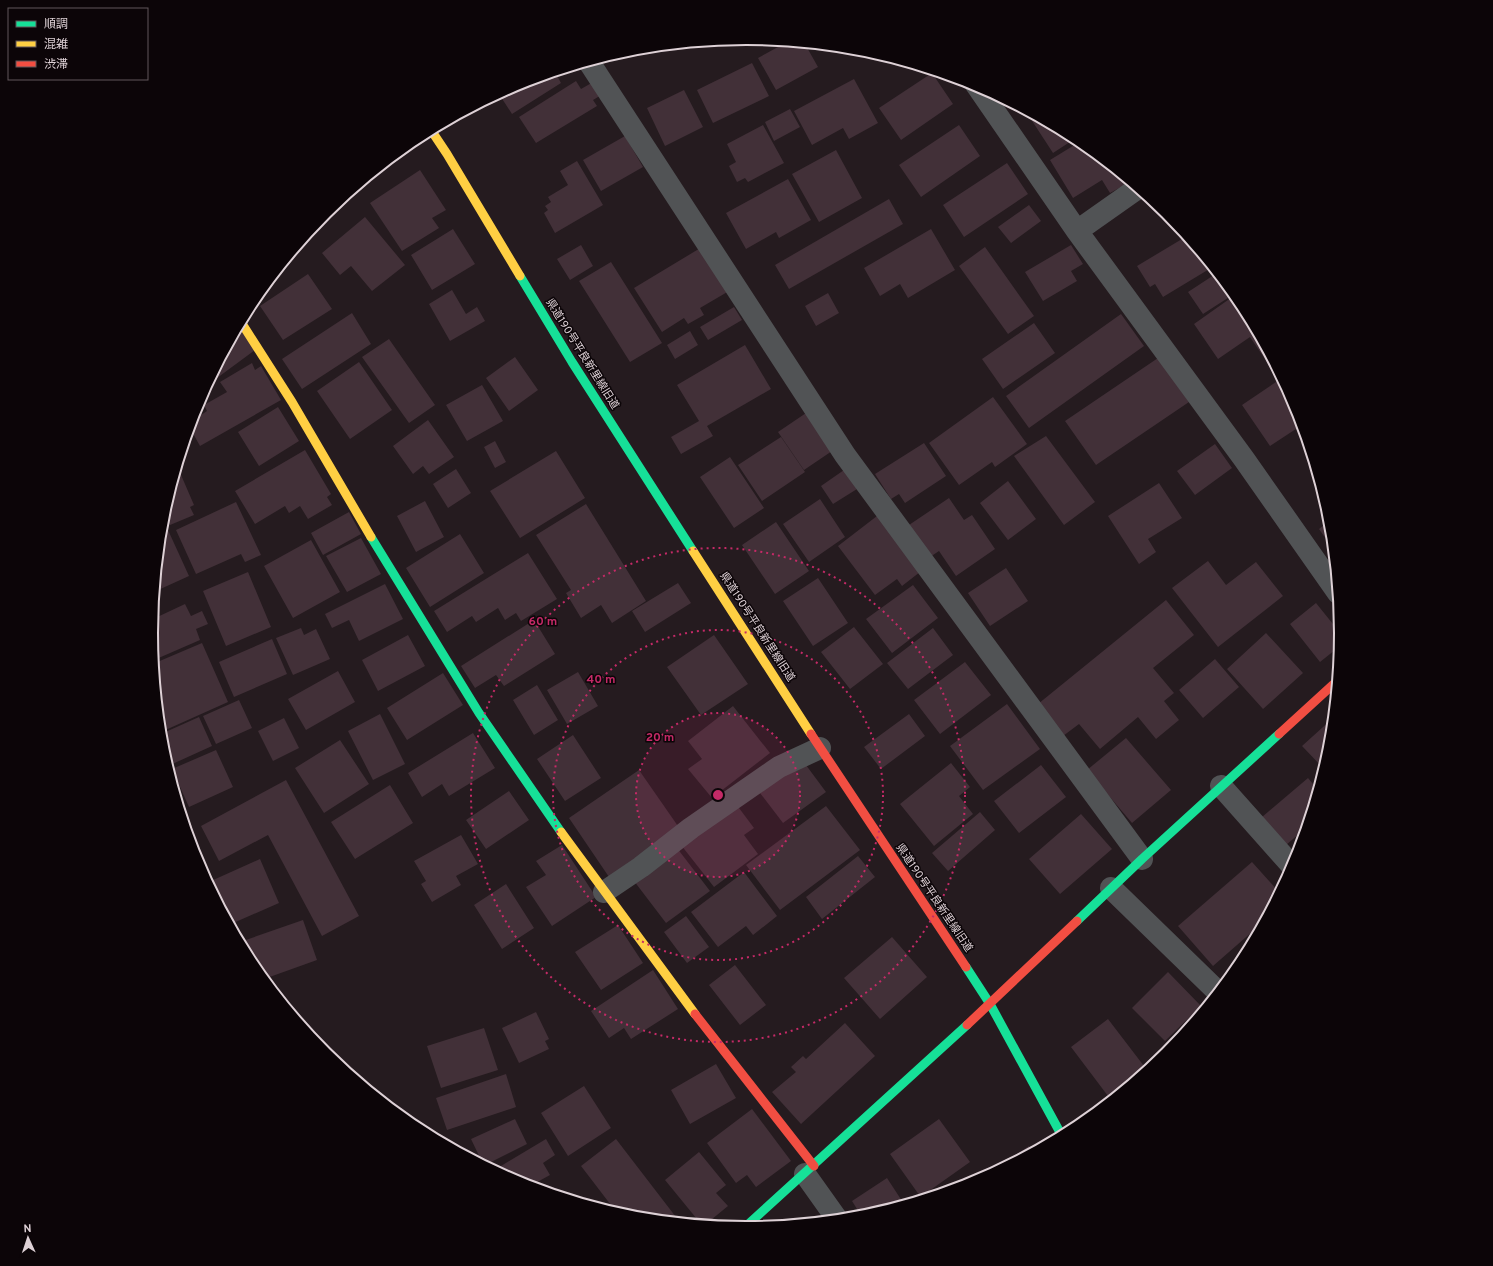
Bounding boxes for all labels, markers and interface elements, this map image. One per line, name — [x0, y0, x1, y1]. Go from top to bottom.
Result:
legend — [8, 8, 148, 80]
text: 順調 — [44, 17, 68, 33]
text: 混雑 — [44, 37, 68, 53]
text: 渋滞 — [44, 57, 68, 73]
street label: 県道190号平良新里線旧道 — [542, 296, 622, 412]
street label: 県道190号平良新里線旧道 — [716, 570, 798, 684]
text: 60 m — [529, 614, 557, 630]
text: 40 m — [586, 672, 616, 688]
text: 20 m — [646, 730, 674, 746]
centre of rings — [711, 788, 725, 802]
street label: 県道190号平良新里線旧道 — [893, 841, 975, 955]
north arrow — [8, 1218, 48, 1258]
text: N — [23, 1222, 32, 1236]

